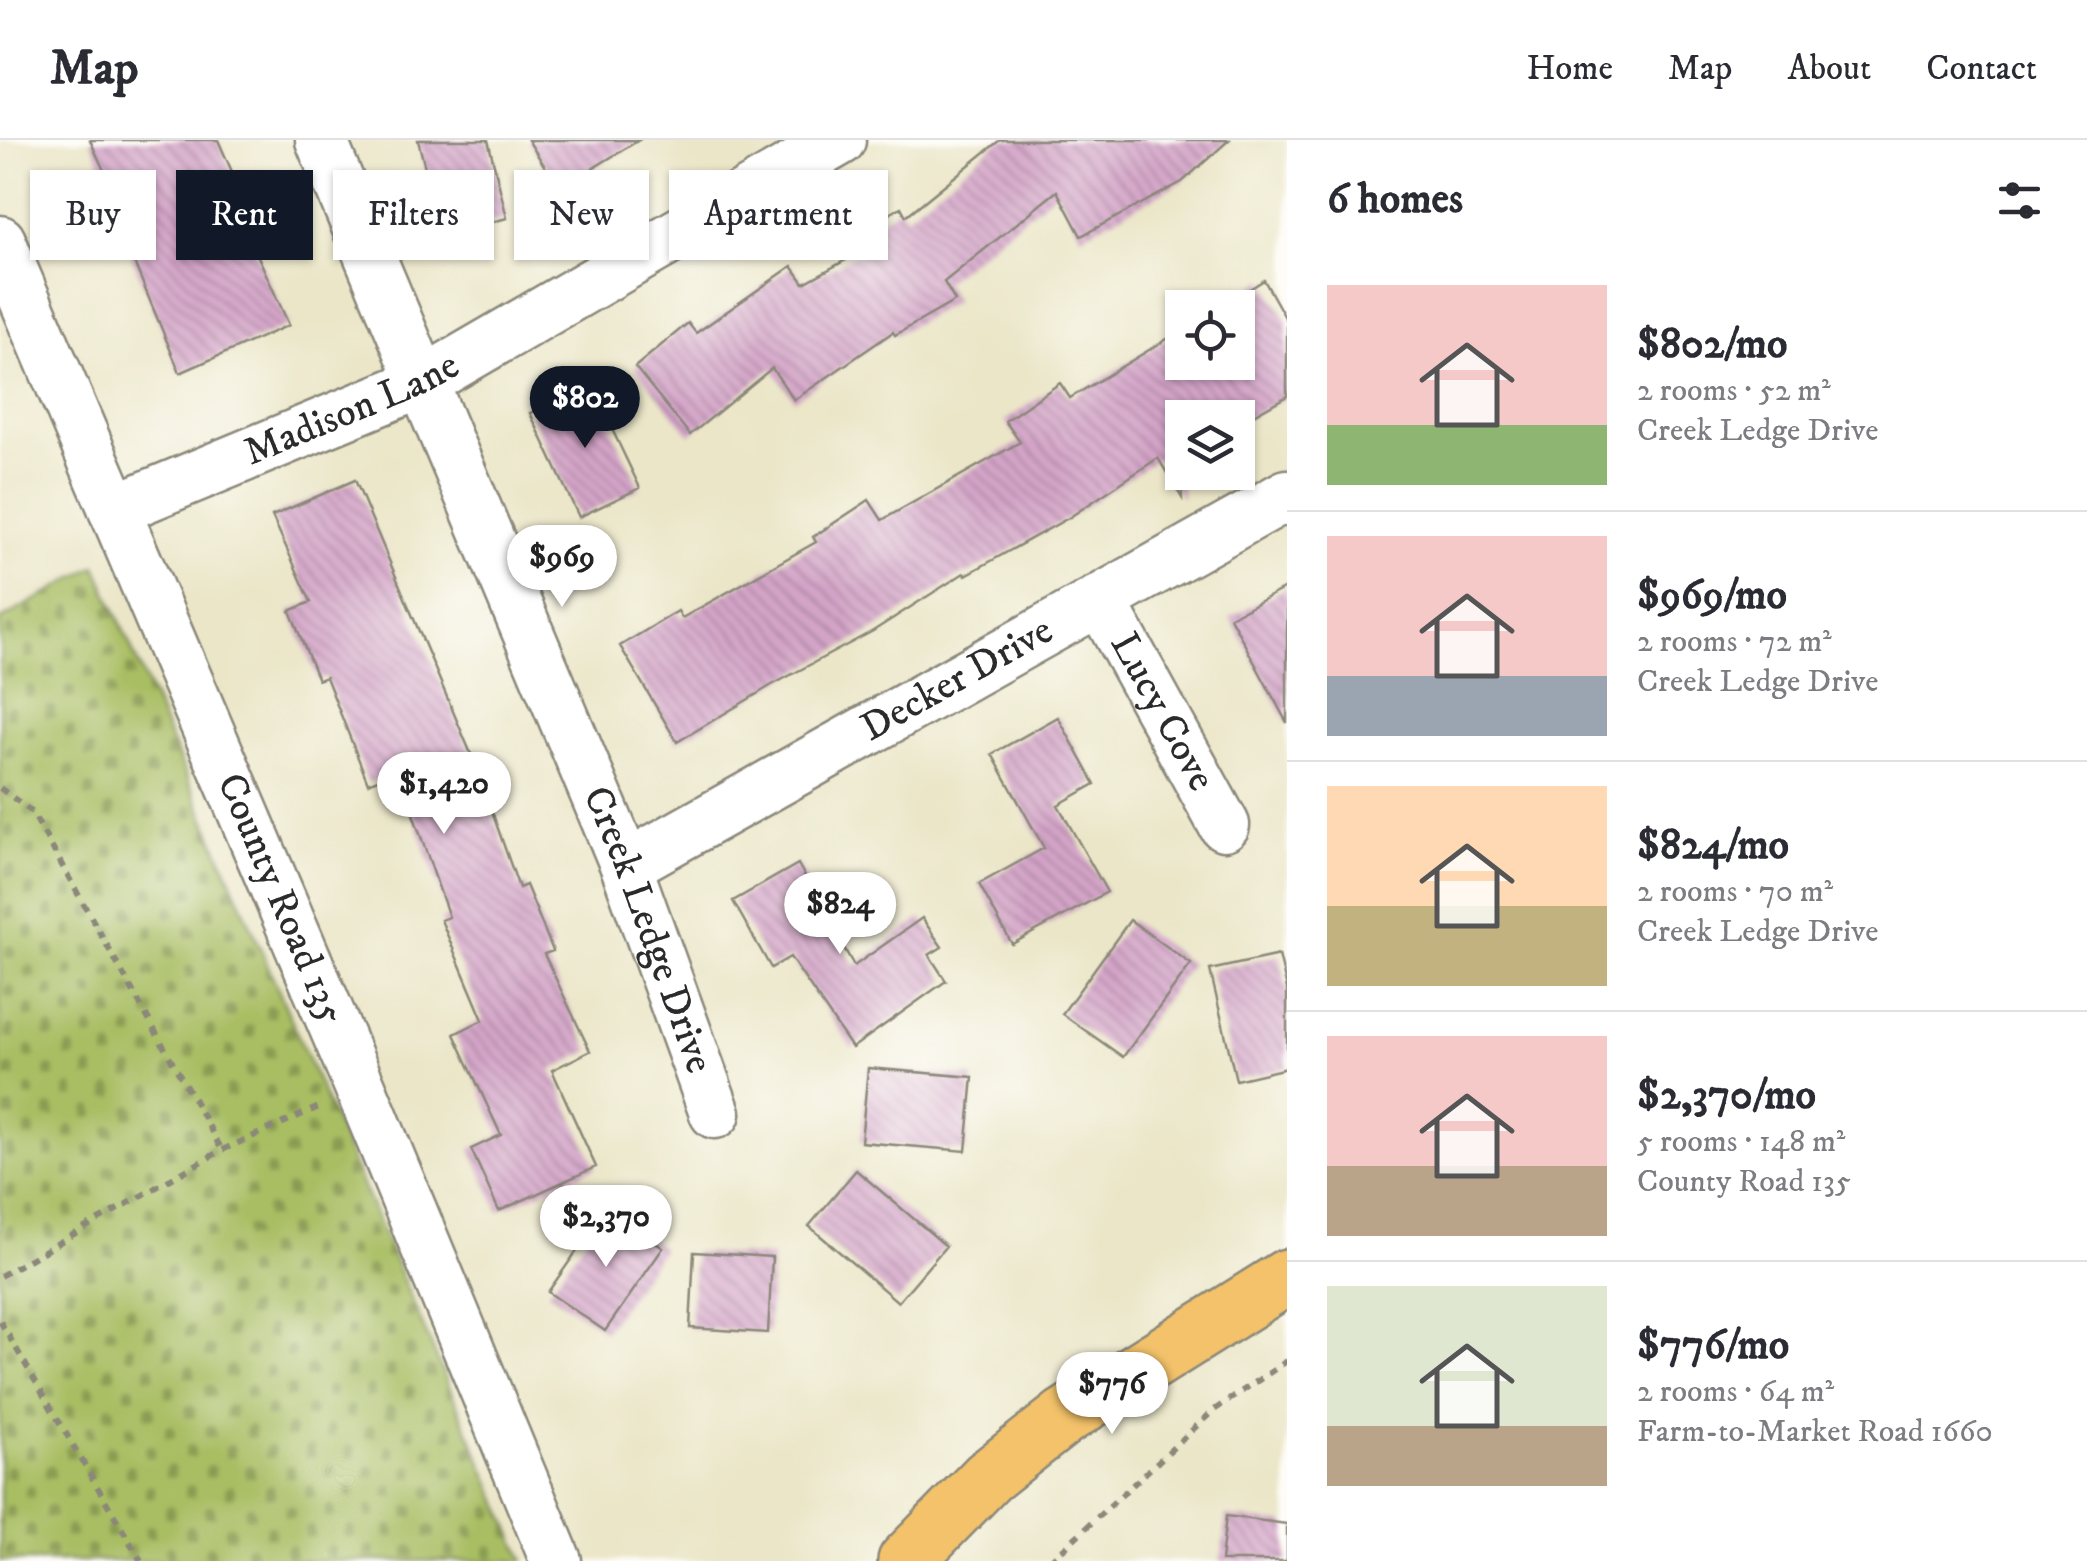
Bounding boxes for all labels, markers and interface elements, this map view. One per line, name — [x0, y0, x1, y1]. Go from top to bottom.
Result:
text: Map — [50, 39, 138, 99]
text: Home — [1526, 47, 1613, 91]
text: Map — [1668, 47, 1732, 91]
text: About — [1787, 47, 1871, 91]
text: Contact — [1926, 47, 2037, 91]
chip: Buy — [30, 170, 156, 260]
chip: Rent — [176, 170, 313, 260]
chip: Filters — [333, 170, 494, 260]
chip: New — [514, 170, 649, 260]
chip: Apartment — [669, 170, 888, 260]
icon: filters — [1992, 173, 2047, 228]
text: 6 homes — [1327, 174, 1463, 226]
map controls — [1165, 290, 1255, 490]
button: locate — [1165, 290, 1255, 380]
text: $802/mo — [1637, 319, 1787, 371]
icon: home — [1407, 325, 1527, 445]
street label: Madison Lane — [237, 341, 469, 478]
pin: $802 — [526, 366, 644, 451]
text: 2 rooms · 52 m² — [1637, 371, 1831, 411]
text: $802 — [552, 378, 618, 418]
button: layers — [1165, 400, 1255, 490]
text: Creek Ledge Drive — [1637, 411, 1878, 451]
pin: $969 — [503, 525, 621, 610]
text: $969 — [529, 537, 595, 577]
text: $969/mo — [1637, 570, 1787, 622]
icon: home — [1407, 576, 1527, 696]
street label: Decker Drive — [853, 606, 1062, 754]
text: 2 rooms · 72 m² — [1637, 622, 1832, 662]
street label: Lucy Cove — [1098, 624, 1225, 800]
text: Creek Ledge Drive — [1637, 662, 1878, 702]
pin: $1,420 — [363, 752, 525, 837]
text: $1,420 — [399, 764, 489, 804]
street label: County Road 135 — [205, 766, 355, 1032]
street label: Creek Ledge Drive — [571, 779, 724, 1080]
text: $824/mo — [1637, 820, 1789, 872]
icon: home — [1407, 826, 1527, 946]
pin: $824 — [781, 872, 899, 957]
text: 2 rooms · 70 m² — [1637, 872, 1833, 912]
text: $824 — [806, 884, 874, 924]
text: Creek Ledge Drive — [1637, 912, 1878, 952]
text: $2,370/mo — [1637, 1070, 1816, 1122]
icon: home — [1407, 1076, 1527, 1196]
text: 5 rooms · 148 m² — [1637, 1122, 1845, 1162]
text: County Road 135 — [1637, 1162, 1851, 1202]
pin: $2,370 — [525, 1185, 687, 1270]
text: $2,370 — [562, 1197, 650, 1237]
text: $776/mo — [1637, 1320, 1789, 1372]
icon: home — [1407, 1326, 1527, 1446]
pin: $776 — [1053, 1352, 1171, 1437]
text: $776 — [1078, 1364, 1146, 1404]
text: 2 rooms · 64 m² — [1637, 1372, 1834, 1412]
text: Farm-to-Market Road 1660 — [1637, 1412, 1993, 1452]

